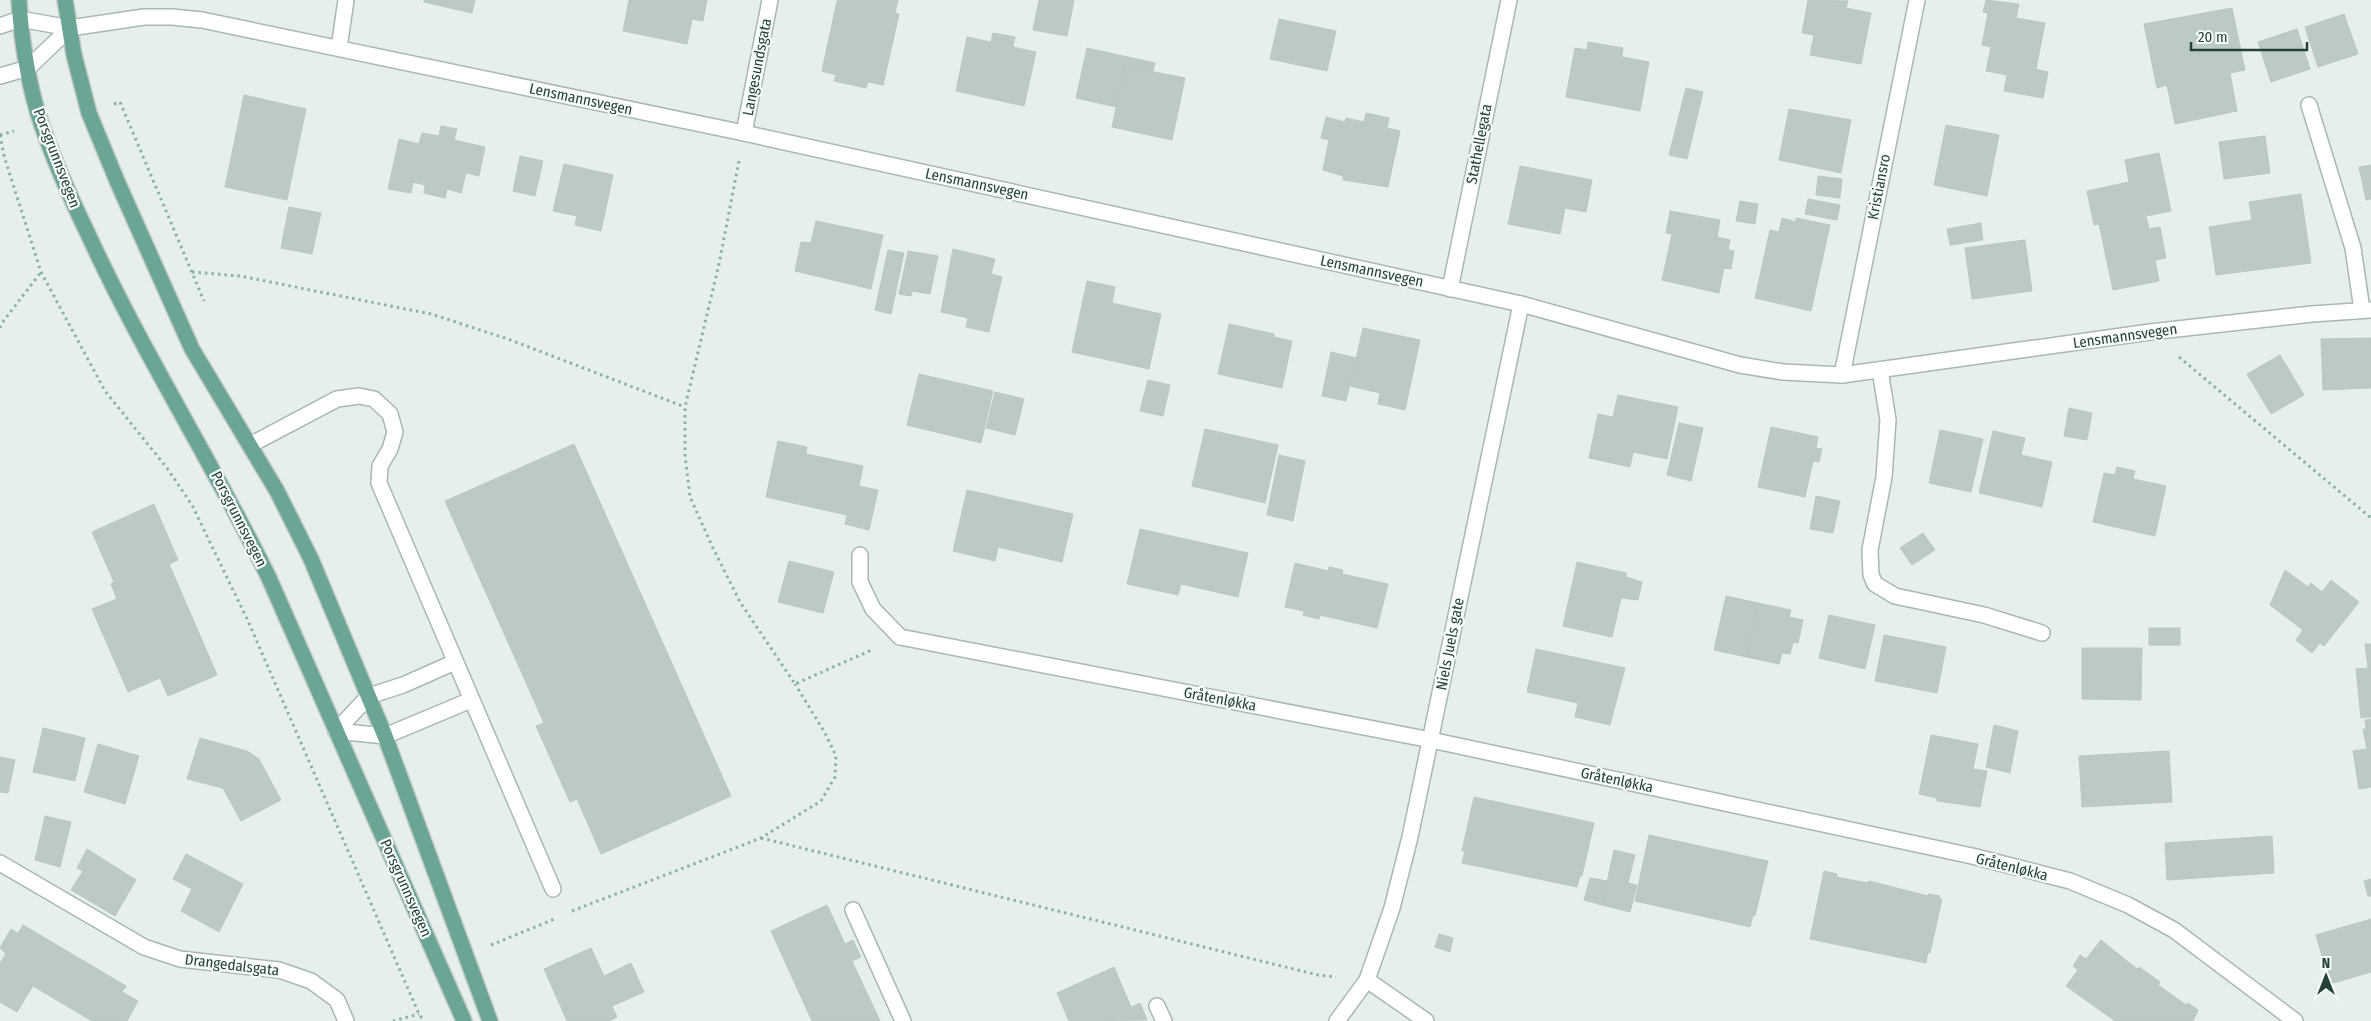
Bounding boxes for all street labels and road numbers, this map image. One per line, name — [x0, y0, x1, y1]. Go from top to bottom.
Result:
street label: Langesundsgata — [739, 17, 775, 117]
street label: Lensmannsvegen — [528, 79, 634, 119]
street label: Stathellegata — [1462, 102, 1496, 186]
street label: Porsgrunnsvegen — [30, 106, 84, 210]
street label: Kristiansro — [1864, 153, 1894, 221]
street label: Lensmannsvegen — [924, 164, 1030, 204]
street label: Lensmannsvegen — [1319, 251, 1425, 291]
street label: Lensmannsvegen — [2072, 320, 2178, 352]
street label: Porsgrunnsvegen — [207, 468, 271, 570]
street label: Niels Juels gate — [1432, 596, 1468, 692]
street label: Gråtenløkka — [1182, 683, 1258, 715]
street label: Gråtenløkka — [1579, 764, 1655, 796]
street label: Porsgrunnsvegen — [376, 836, 436, 940]
street label: Gråtenløkka — [1974, 849, 2050, 885]
street label: Drangedalsgata — [184, 950, 280, 980]

